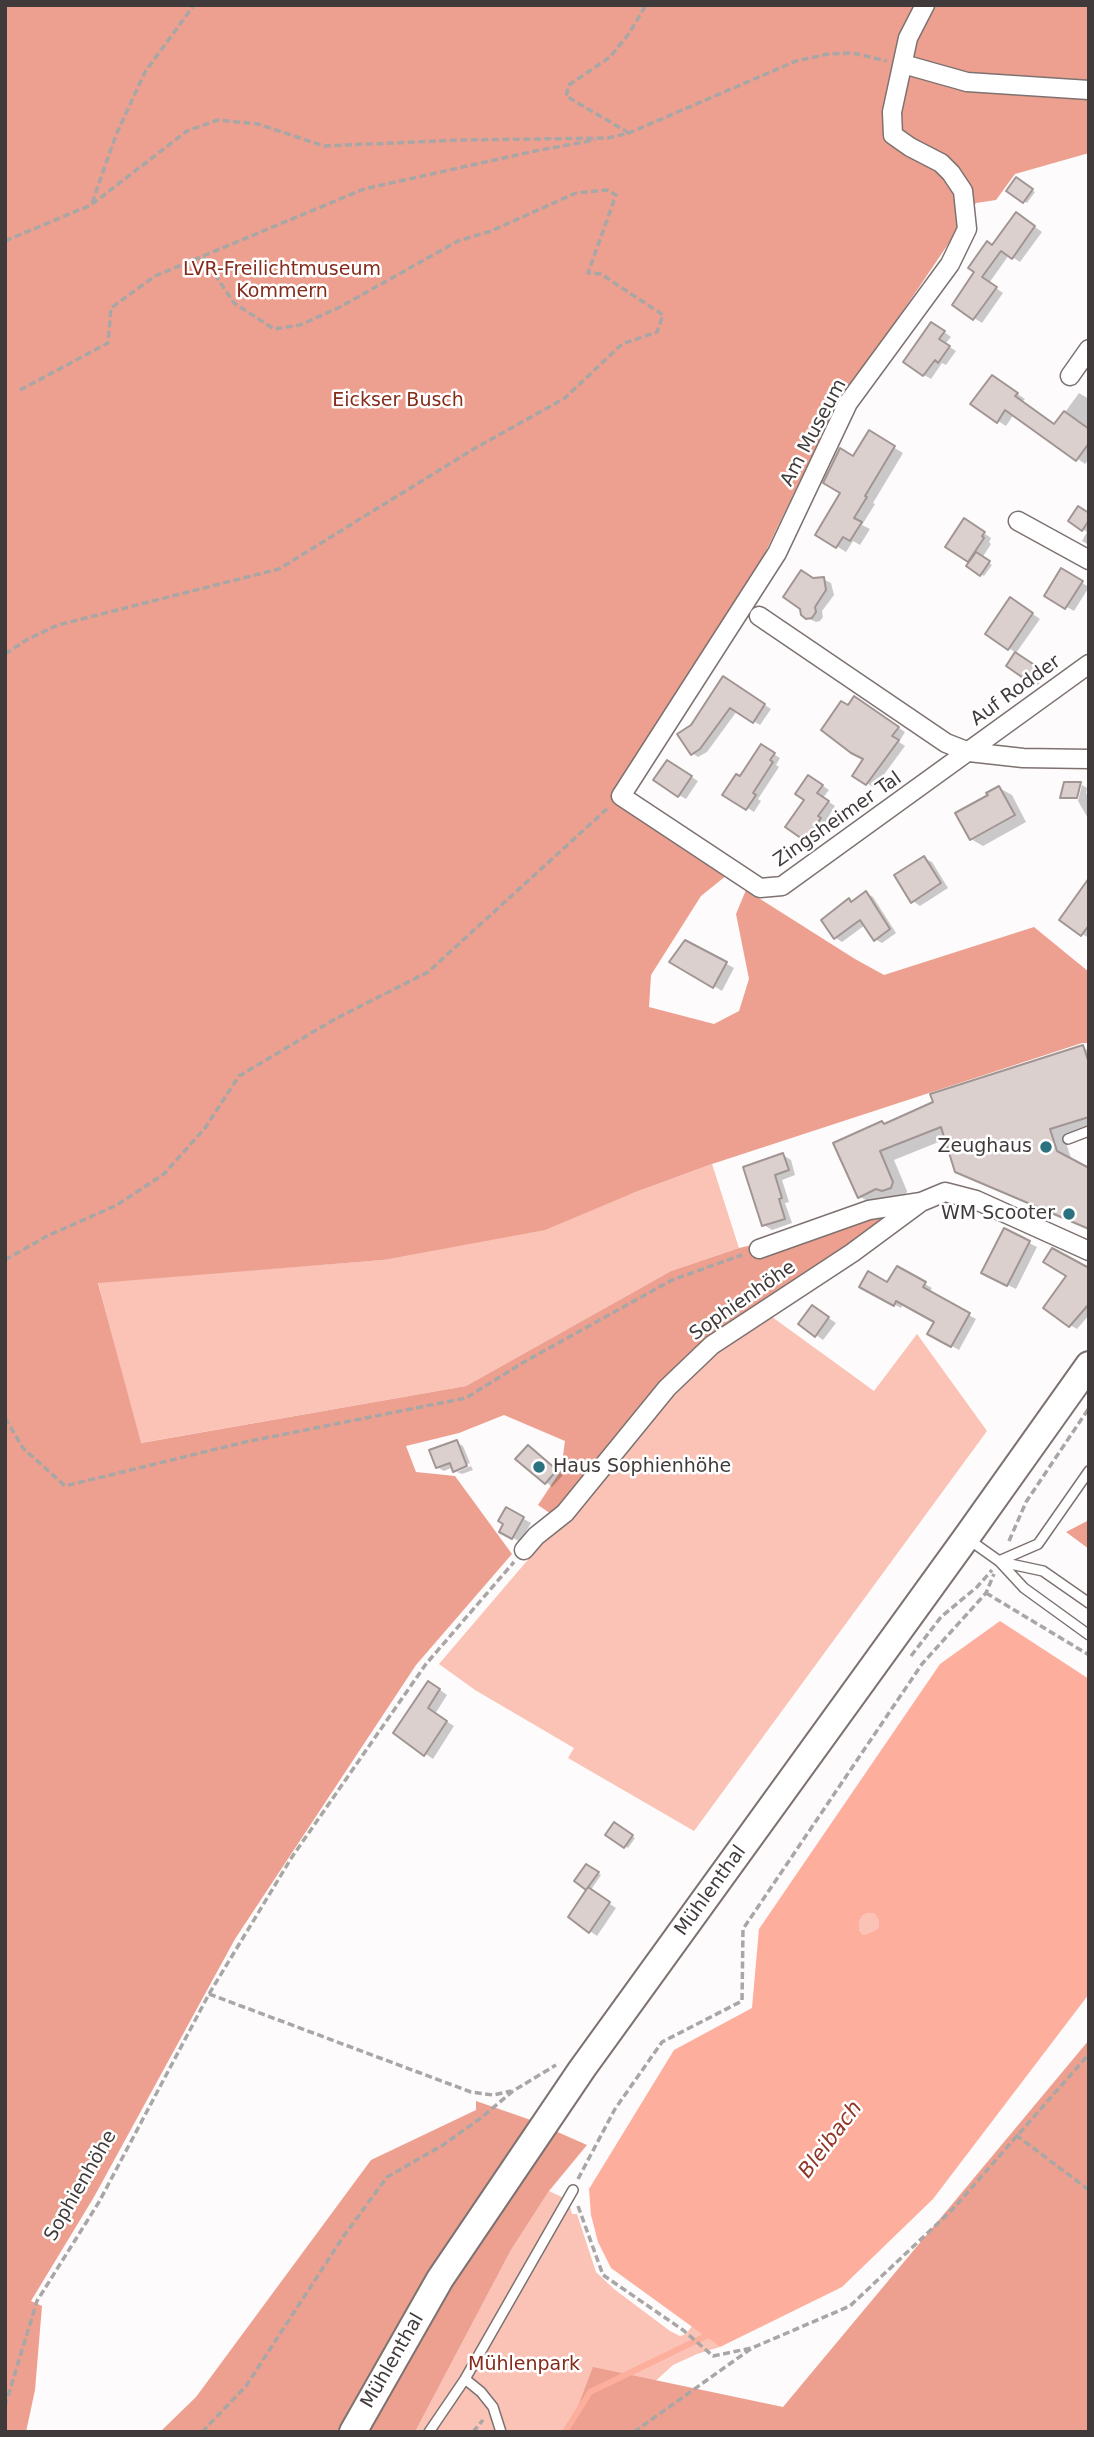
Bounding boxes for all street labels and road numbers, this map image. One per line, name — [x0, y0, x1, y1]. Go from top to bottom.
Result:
street label: Am Museum — [776, 376, 852, 490]
street label: Auf Rodder — [967, 651, 1065, 731]
street label: Zingsheimer Tal — [770, 767, 906, 873]
street label: Sophienhöhe — [686, 1256, 800, 1346]
street label: Mühlenthal — [671, 1841, 751, 1941]
street label: Sophienhöhe — [40, 2127, 122, 2245]
street label: Mühlenthal — [357, 2309, 429, 2413]

